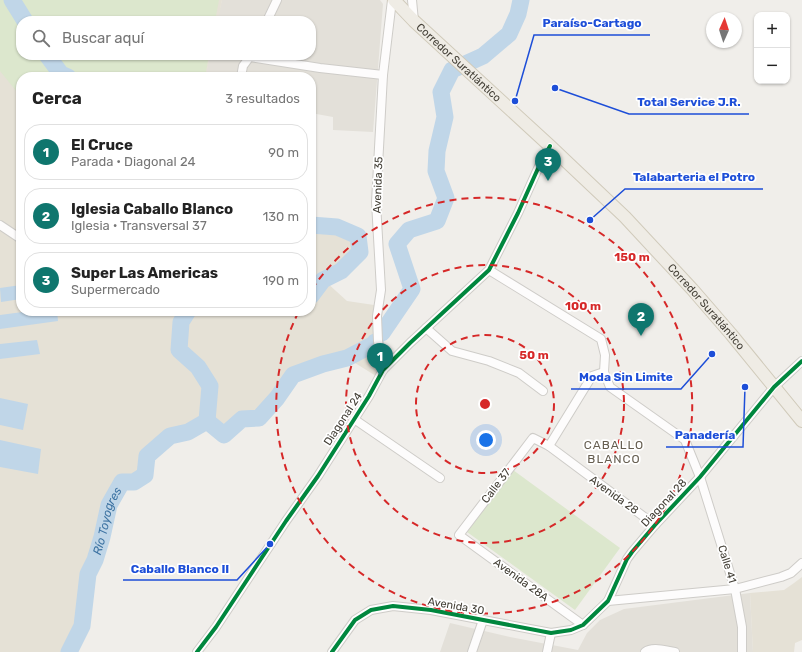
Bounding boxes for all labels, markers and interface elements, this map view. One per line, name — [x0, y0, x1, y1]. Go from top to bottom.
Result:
callout: Paraíso-Cartago — [534, 11, 650, 35]
north arrow — [706, 12, 742, 48]
map controls — [754, 12, 790, 84]
button: + — [754, 12, 790, 48]
search box — [16, 16, 316, 60]
text: Paraíso-Cartago — [542, 16, 642, 30]
street label: Corredor Suratlántico — [414, 20, 504, 104]
icon: search — [30, 27, 52, 49]
text: Buscar aquí — [62, 29, 144, 47]
button: − — [754, 48, 790, 84]
text: Cerca — [32, 88, 82, 108]
callout: Total Service J.R. — [629, 90, 749, 114]
text: 3 resultados — [225, 91, 300, 106]
text: Total Service J.R. — [637, 95, 741, 109]
text: El Cruce — [71, 136, 133, 154]
text: 1 — [43, 145, 49, 160]
text: 90 m — [268, 145, 299, 160]
pin: 3 — [535, 148, 561, 181]
text: Parada · Diagonal 24 — [71, 154, 195, 169]
street label: Avenida 35 — [371, 156, 386, 214]
callout: Talabarteria el Potro — [625, 165, 763, 189]
text: Talabarteria el Potro — [633, 170, 755, 184]
text: Iglesia Caballo Blanco — [71, 200, 233, 218]
text: 2 — [42, 209, 50, 224]
text: 130 m — [263, 209, 299, 224]
text: Iglesia · Transversal 37 — [71, 218, 207, 233]
text: 150 m — [614, 250, 650, 264]
street label: Corredor Suratlántico — [665, 261, 748, 352]
text: Super Las Americas — [71, 264, 218, 282]
text: 3 — [42, 273, 50, 288]
text: 190 m — [263, 273, 299, 288]
text: Supermercado — [71, 282, 160, 297]
text: 100 m — [565, 299, 601, 313]
pin: 2 — [628, 303, 654, 336]
pin: 1 — [367, 343, 393, 376]
text: 50 m — [519, 348, 549, 362]
callout: Moda Sin Limite — [571, 365, 681, 389]
text: Moda Sin Limite — [579, 370, 673, 384]
street label: Diagonal 24 — [321, 390, 365, 448]
centre of rings — [478, 397, 492, 411]
callout: Panadería — [666, 423, 743, 447]
text: Panadería — [675, 428, 735, 442]
your location — [476, 430, 496, 450]
district label: CABALLO BLANCO — [584, 438, 644, 466]
street label: Calle 37 — [479, 466, 513, 506]
street label: Avenida 28 — [587, 473, 641, 517]
street label: Diagonal 28 — [639, 476, 689, 530]
water label: Río Toyogres — [90, 485, 125, 557]
street label: Calle 41 — [715, 543, 739, 585]
callout: Caballo Blanco II — [123, 556, 237, 580]
street label: Avenida 28A — [491, 556, 551, 605]
text: Caballo Blanco II — [131, 562, 229, 576]
street label: Avenida 30 — [427, 595, 485, 617]

